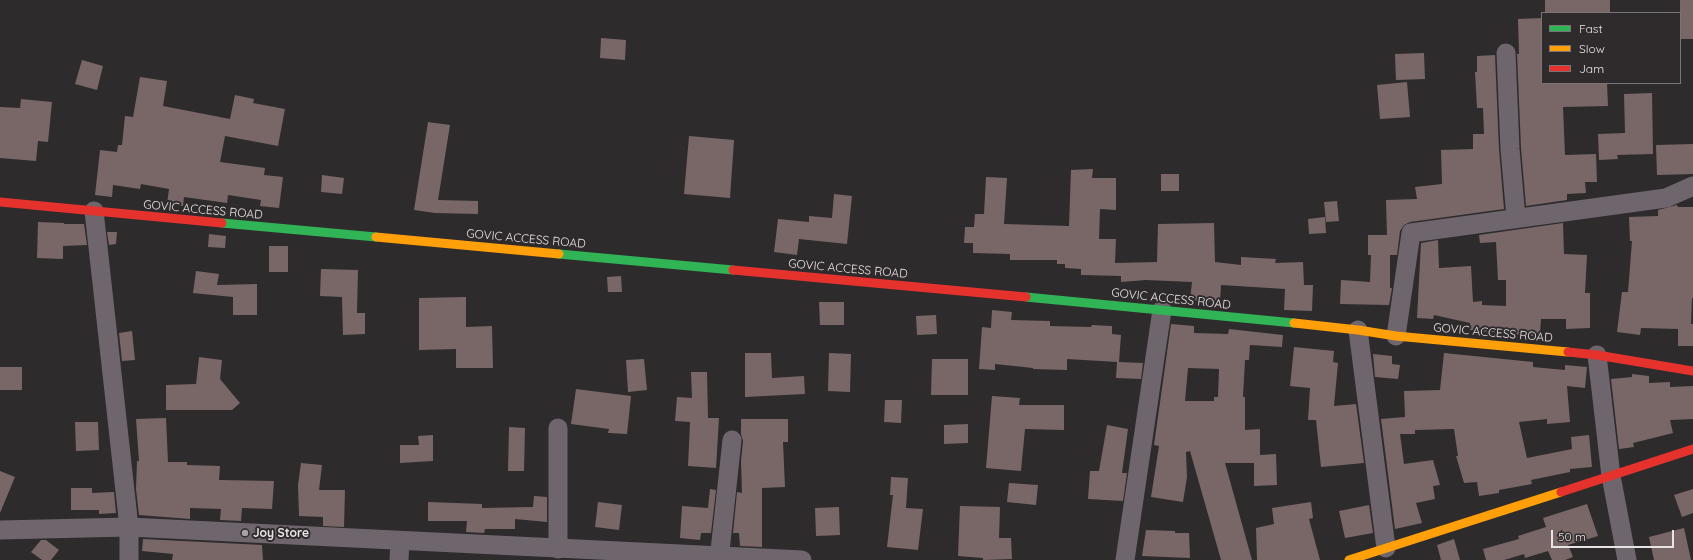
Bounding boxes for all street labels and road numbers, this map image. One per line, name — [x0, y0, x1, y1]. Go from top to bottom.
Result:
street label: GOVIC ACCESS ROAD — [143, 198, 263, 222]
street label: GOVIC ACCESS ROAD — [466, 227, 586, 251]
street label: GOVIC ACCESS ROAD — [788, 257, 908, 281]
street label: GOVIC ACCESS ROAD — [1111, 286, 1231, 312]
street label: GOVIC ACCESS ROAD — [1433, 321, 1553, 345]

